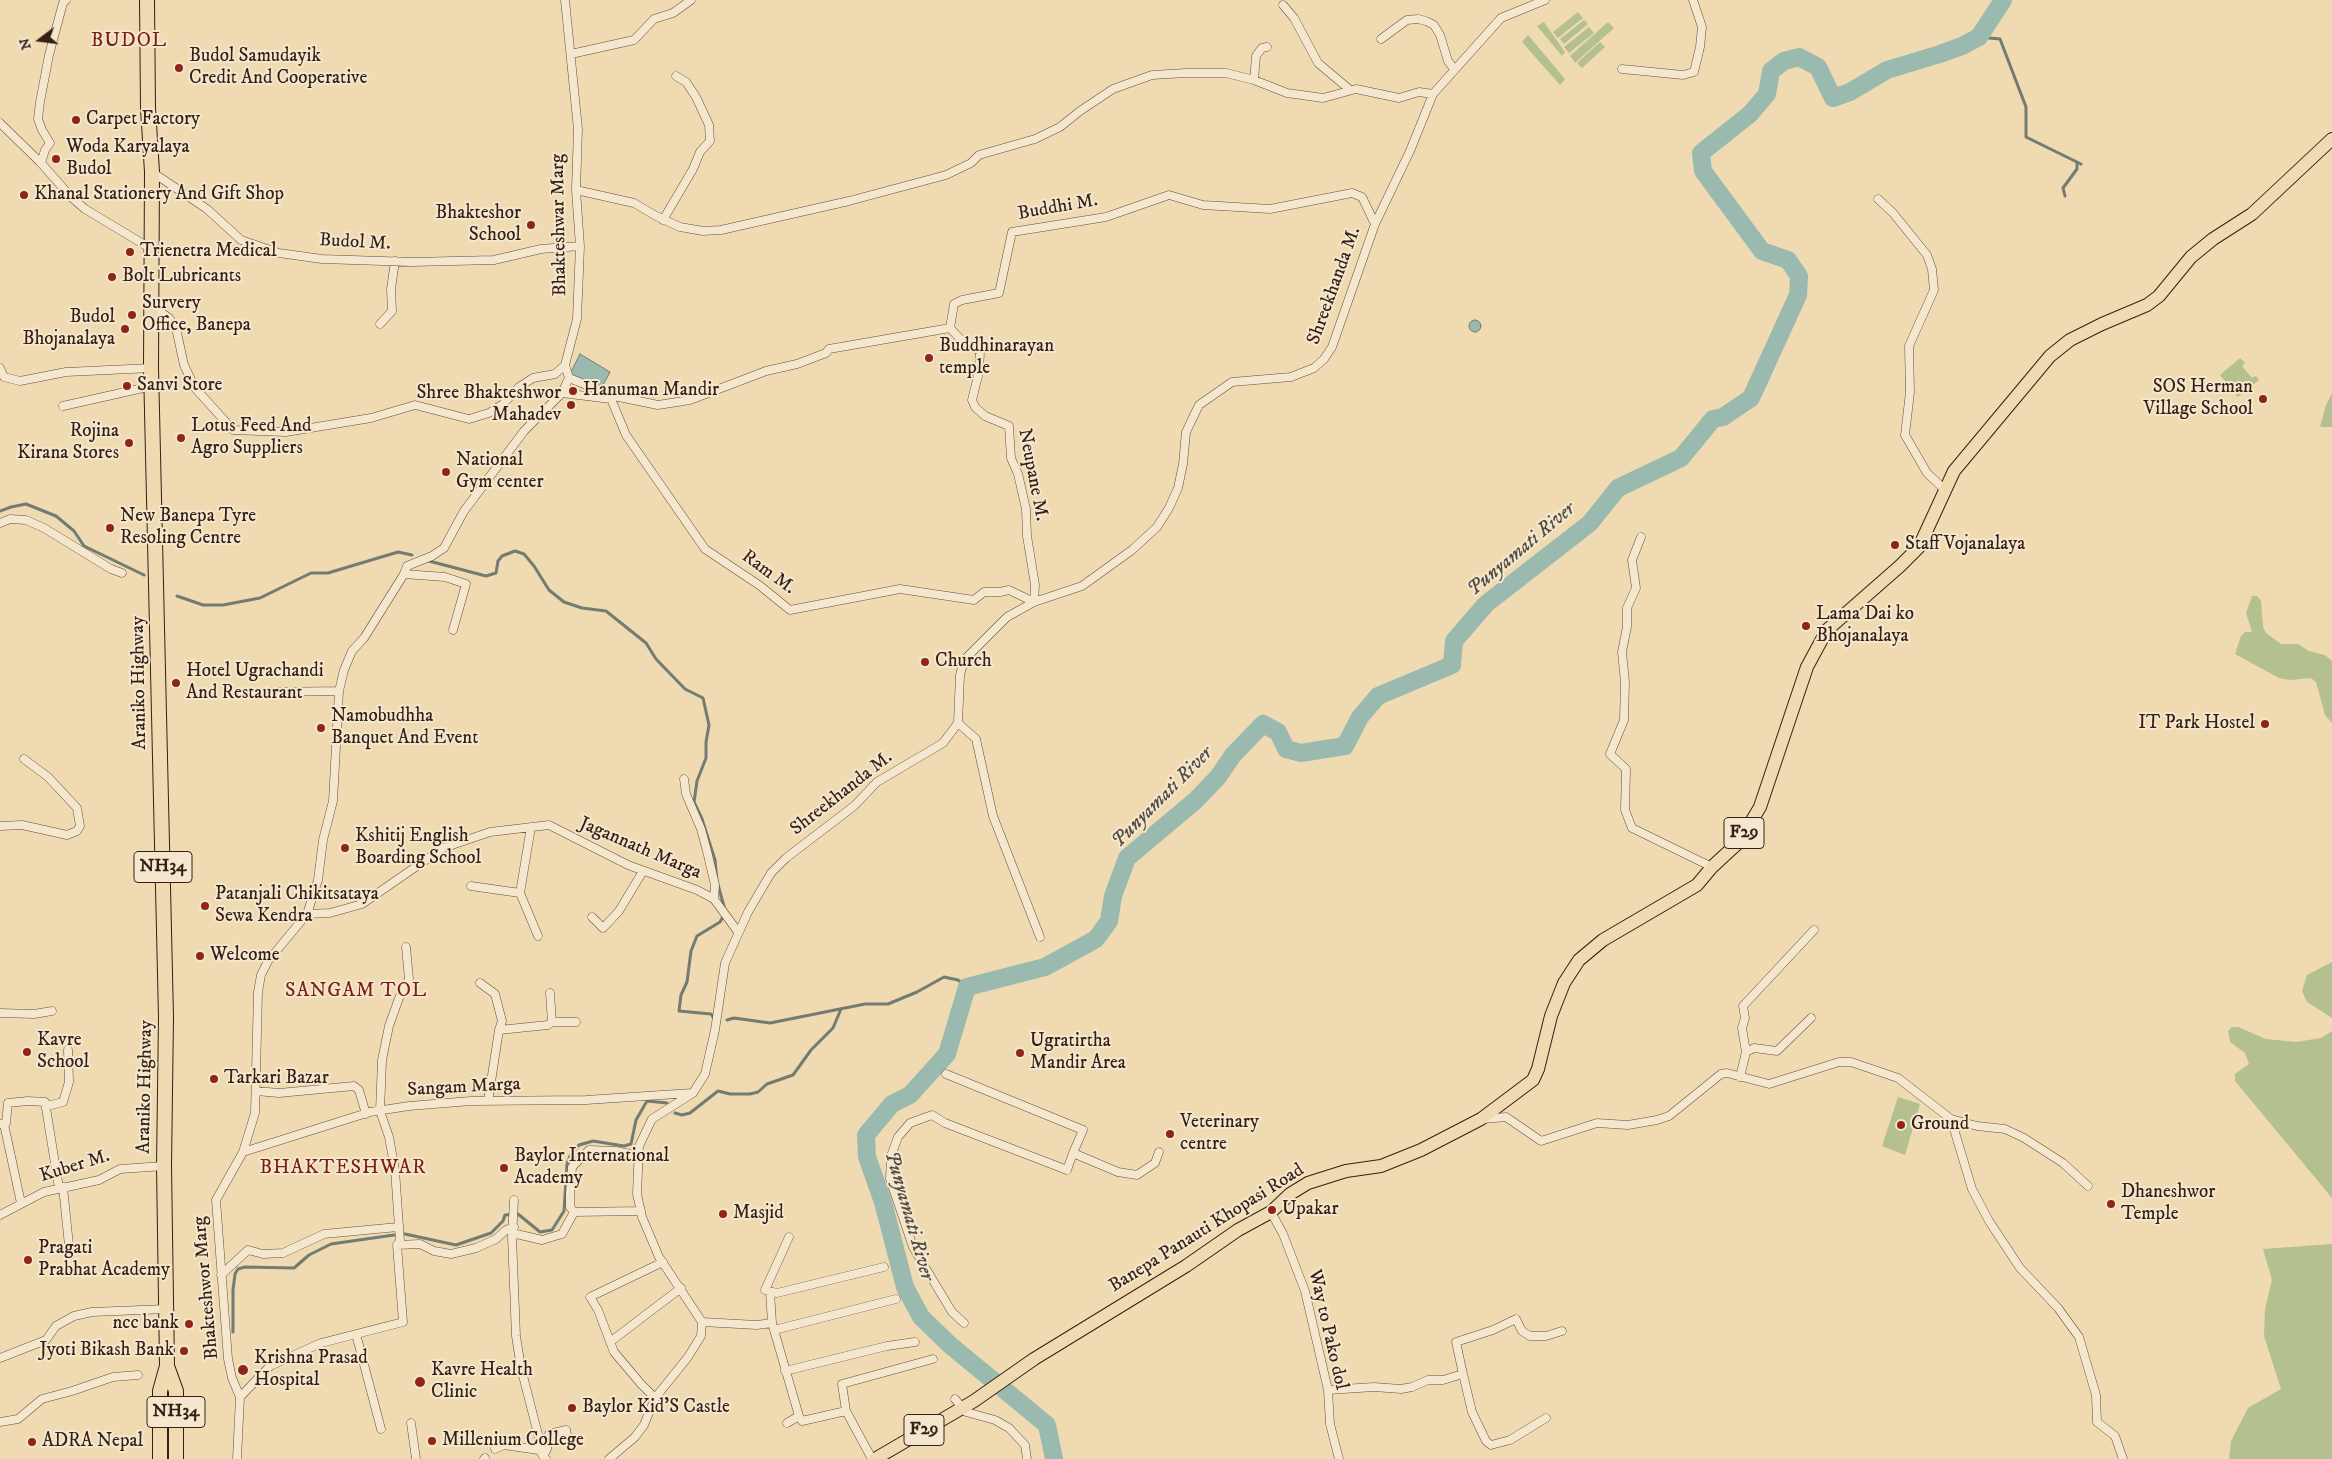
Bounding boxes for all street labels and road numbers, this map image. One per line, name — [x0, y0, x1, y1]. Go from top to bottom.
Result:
street label: Bhakteshwar Marg — [547, 154, 573, 296]
street label: Buddhi M. — [1016, 190, 1100, 226]
street label: Shreekhanda M. — [1303, 224, 1367, 348]
street label: Budol M. — [319, 230, 391, 256]
street label: Neupane M. — [1012, 427, 1052, 523]
street label: Ram M. — [737, 546, 799, 600]
street label: Araniko Highway — [127, 616, 153, 750]
street label: Shreekhanda M. — [786, 747, 898, 841]
street label: Jagannath Marga — [576, 813, 704, 885]
road number: F29 — [1724, 818, 1764, 848]
road number: NH34 — [134, 852, 192, 882]
street label: Araniko Highway — [133, 1020, 159, 1154]
street label: Sangam Marga — [407, 1074, 521, 1102]
street label: Kuber M. — [37, 1146, 113, 1188]
street label: Banepa Panauti Khopasi Road — [1105, 1160, 1309, 1298]
street label: Bhakteshwor Marg — [189, 1215, 225, 1361]
street label: Way to Pako dol — [1302, 1268, 1352, 1392]
road number: NH34 — [147, 1396, 205, 1428]
road number: F29 — [904, 1414, 944, 1446]

